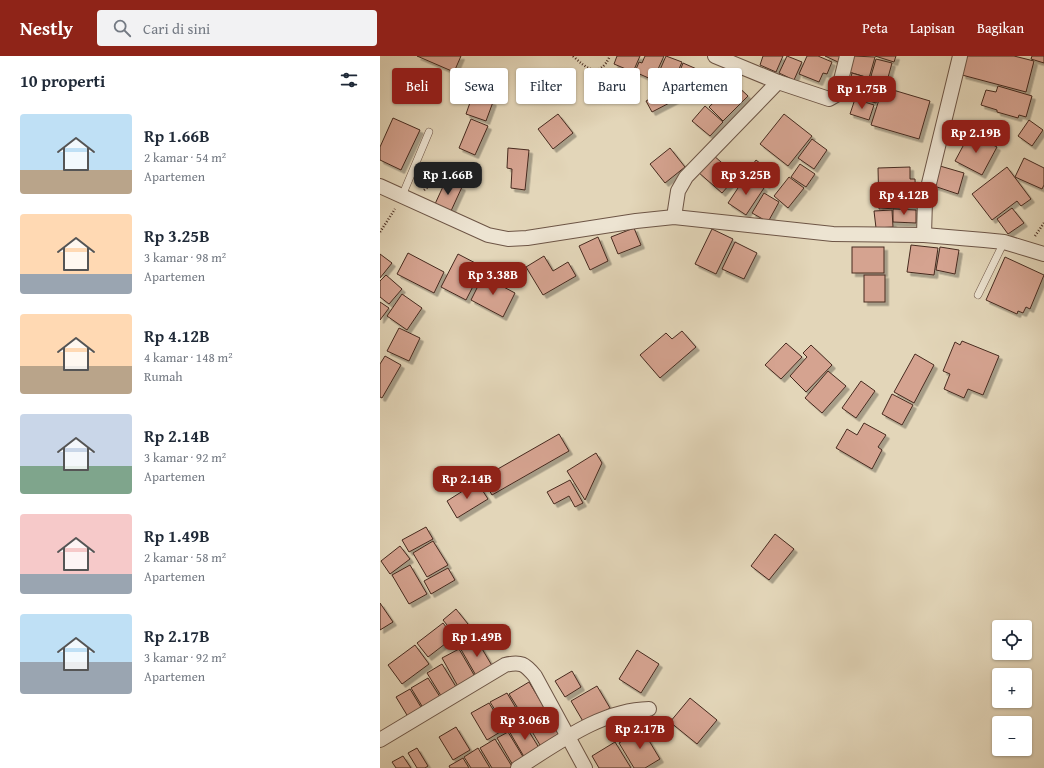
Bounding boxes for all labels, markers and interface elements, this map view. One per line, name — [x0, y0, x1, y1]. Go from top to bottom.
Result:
search box — [97, 10, 377, 46]
text: Nestly — [20, 14, 73, 42]
icon: search — [111, 17, 133, 39]
text: Cari di sini — [143, 18, 210, 39]
text: Peta — [862, 18, 888, 38]
text: Lapisan — [910, 18, 955, 38]
text: Bagikan — [977, 18, 1024, 38]
text: 10 properti — [20, 68, 105, 93]
chip: Beli — [392, 68, 442, 104]
chip: Sewa — [450, 68, 508, 104]
chip: Filter — [516, 68, 576, 104]
chip: Baru — [584, 68, 640, 104]
chip: Apartemen — [648, 68, 742, 104]
icon: filters — [338, 69, 360, 91]
pin: Rp 1.75B — [821, 76, 903, 110]
text: Rp 1.75B — [837, 79, 887, 98]
pin: Rp 2.19B — [935, 120, 1017, 154]
text: Rp 1.66B — [144, 123, 210, 148]
text: Rp 2.19B — [951, 123, 1001, 142]
icon: home — [52, 130, 100, 178]
text: 2 kamar · 54 m² — [144, 148, 226, 167]
pin: Rp 1.66B — [407, 162, 489, 196]
pin: Rp 3.25B — [705, 162, 787, 196]
text: Rp 1.66B — [423, 165, 473, 184]
text: Rp 3.25B — [721, 165, 771, 184]
text: Apartemen — [144, 167, 205, 186]
pin: Rp 4.12B — [863, 182, 945, 216]
text: Rp 4.12B — [879, 185, 929, 204]
text: Rp 3.25B — [144, 223, 210, 248]
icon: home — [52, 230, 100, 278]
text: 3 kamar · 98 m² — [144, 248, 226, 267]
pin: Rp 3.38B — [452, 262, 534, 296]
text: Rp 3.38B — [468, 265, 518, 284]
text: Apartemen — [144, 267, 205, 286]
text: Rp 4.12B — [144, 323, 210, 348]
icon: home — [52, 330, 100, 378]
text: 4 kamar · 148 m² — [144, 348, 233, 367]
text: Rumah — [144, 367, 183, 386]
text: Rp 2.14B — [144, 423, 210, 448]
icon: home — [52, 430, 100, 478]
text: 3 kamar · 92 m² — [144, 448, 226, 467]
pin: Rp 2.14B — [426, 466, 508, 500]
text: Apartemen — [144, 467, 205, 486]
text: Rp 2.14B — [442, 469, 492, 488]
text: Rp 1.49B — [144, 523, 210, 548]
icon: home — [52, 530, 100, 578]
text: 2 kamar · 58 m² — [144, 548, 226, 567]
text: Apartemen — [144, 567, 205, 586]
map controls — [992, 620, 1032, 756]
button: locate — [992, 620, 1032, 660]
text: Rp 2.17B — [144, 623, 210, 648]
pin: Rp 1.49B — [436, 624, 518, 658]
text: Rp 1.49B — [452, 627, 502, 646]
icon: home — [52, 630, 100, 678]
text: 3 kamar · 92 m² — [144, 648, 226, 667]
text: Apartemen — [144, 667, 205, 686]
button: + — [992, 668, 1032, 708]
pin: Rp 3.06B — [484, 707, 566, 741]
text: Rp 3.06B — [500, 710, 550, 729]
pin: Rp 2.17B — [599, 716, 681, 750]
button: − — [992, 716, 1032, 756]
text: Rp 2.17B — [615, 719, 665, 738]

